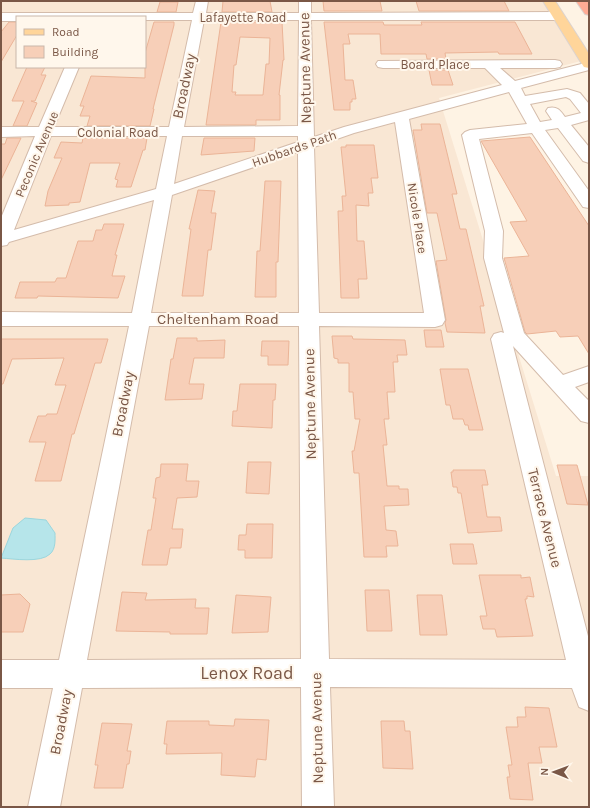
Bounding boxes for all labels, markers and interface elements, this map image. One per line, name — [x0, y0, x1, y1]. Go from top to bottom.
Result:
street label: Lafayette Road — [199, 10, 287, 25]
street label: Neptune Avenue — [295, 12, 315, 124]
legend — [16, 16, 146, 68]
text: Road — [52, 25, 80, 39]
text: Building — [52, 45, 99, 59]
street label: Broadway — [168, 52, 200, 120]
street label: Board Place — [400, 57, 470, 72]
street label: Peconic Avenue — [12, 109, 61, 199]
street label: Colonial Road — [77, 125, 159, 140]
street label: Hubbards Path — [250, 127, 338, 170]
street label: Nicole Place — [405, 182, 431, 255]
street label: Cheltenham Road — [157, 310, 279, 328]
street label: Neptune Avenue — [300, 348, 320, 460]
street label: Broadway — [108, 370, 138, 438]
street label: Terrace Avenue — [524, 467, 566, 569]
street label: Lenox Road — [200, 662, 294, 684]
street label: Neptune Avenue — [307, 672, 327, 784]
street label: Broadway — [46, 688, 76, 756]
north arrow — [534, 752, 574, 792]
text: N — [538, 768, 551, 776]

